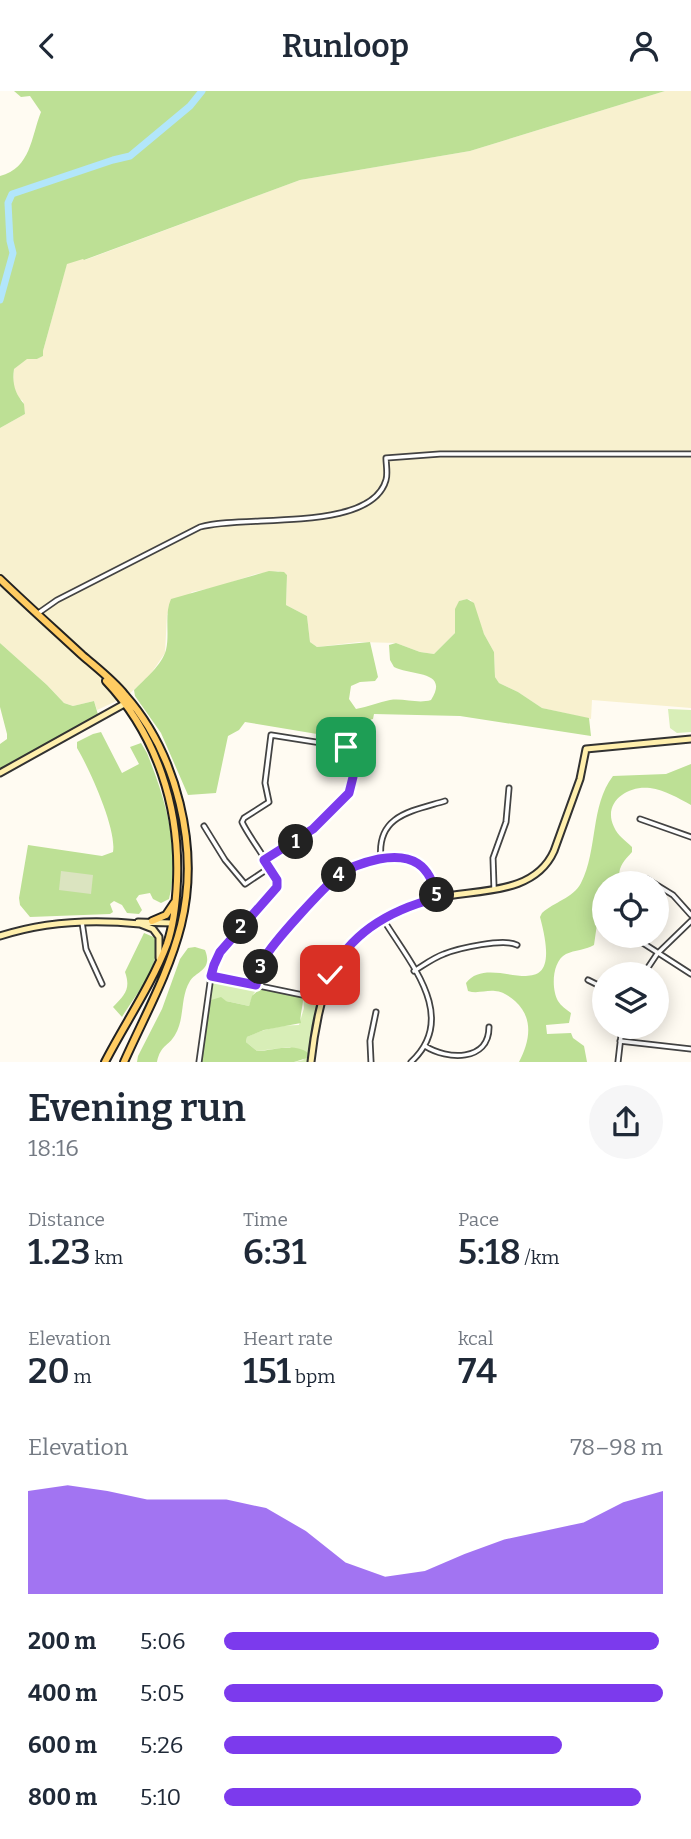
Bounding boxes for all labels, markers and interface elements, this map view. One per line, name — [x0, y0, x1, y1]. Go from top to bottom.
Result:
icon: back — [28, 27, 66, 65]
text: Runloop — [282, 27, 409, 65]
icon: person — [625, 27, 663, 65]
pin — [316, 717, 376, 777]
icon: arrive — [327, 728, 365, 766]
pin: 1 — [278, 825, 314, 859]
text: 1 — [291, 830, 300, 853]
pin: 4 — [322, 857, 356, 893]
text: 4 — [333, 863, 344, 886]
map controls — [592, 871, 669, 1039]
button: locate — [592, 871, 669, 948]
pin: 5 — [420, 877, 454, 913]
text: 5 — [431, 883, 442, 906]
pin: 2 — [224, 909, 258, 945]
text: 2 — [235, 915, 246, 938]
pin — [300, 945, 360, 1005]
pin: 3 — [244, 949, 278, 985]
text: 3 — [255, 955, 266, 978]
icon: check — [311, 956, 349, 994]
button: layers — [592, 962, 669, 1039]
text: Evening run — [28, 1085, 246, 1131]
button: share — [589, 1085, 663, 1159]
text: 18:16 — [28, 1134, 79, 1162]
text: Distance — [28, 1208, 105, 1231]
text: Time — [243, 1208, 288, 1231]
text: Pace — [458, 1208, 499, 1231]
text: 1.23 — [28, 1231, 91, 1273]
text: 6:31 — [243, 1231, 306, 1273]
text: 5:18 — [458, 1231, 521, 1273]
text: km — [91, 1246, 123, 1269]
text: /km — [521, 1246, 559, 1269]
text: Elevation — [28, 1327, 111, 1350]
text: Heart rate — [243, 1327, 333, 1350]
text: kcal — [458, 1327, 493, 1350]
text: 20 — [28, 1350, 70, 1392]
text: 151 — [243, 1350, 291, 1392]
text: 74 — [458, 1350, 497, 1392]
text: m — [70, 1365, 92, 1388]
text: bpm — [291, 1365, 335, 1388]
text: Elevation — [28, 1433, 128, 1461]
text: 78–98 m — [570, 1433, 663, 1461]
text: 200 m — [28, 1627, 96, 1655]
text: 5:06 — [140, 1627, 185, 1655]
text: 400 m — [28, 1679, 97, 1707]
text: 5:05 — [140, 1679, 184, 1707]
text: 600 m — [28, 1731, 97, 1759]
text: 5:26 — [140, 1731, 183, 1759]
text: 800 m — [28, 1783, 97, 1811]
text: 5:10 — [140, 1783, 181, 1811]

